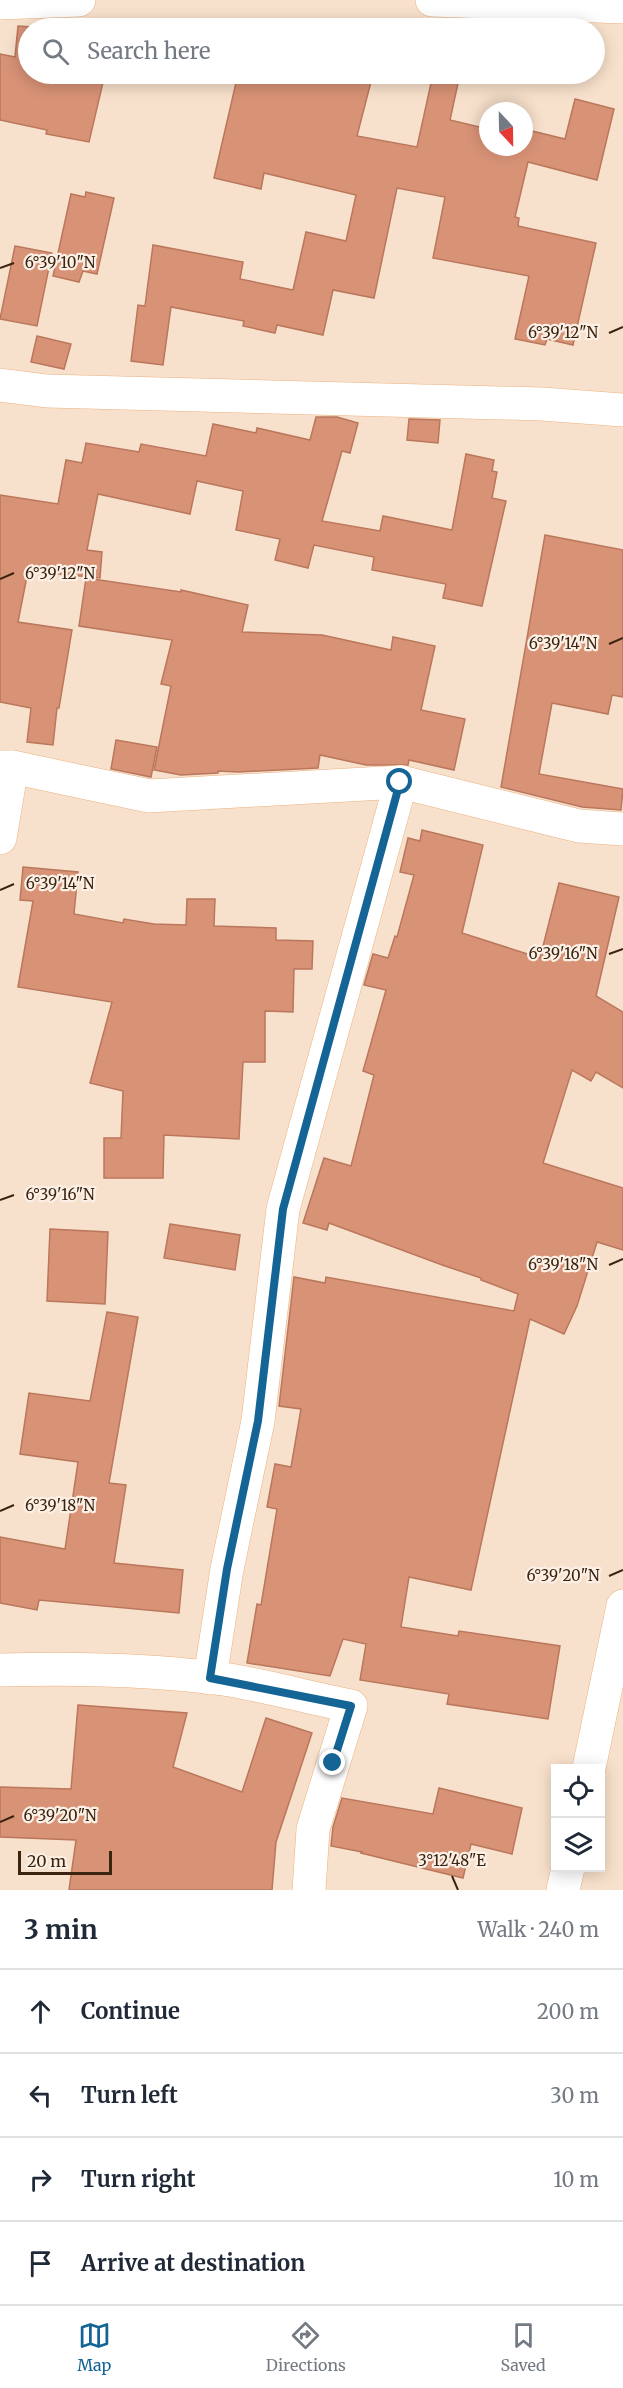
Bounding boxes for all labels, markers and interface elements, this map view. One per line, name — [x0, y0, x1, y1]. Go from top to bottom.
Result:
search box — [18, 18, 605, 84]
icon: search — [39, 35, 72, 68]
text: Search here — [87, 37, 210, 65]
north arrow — [479, 102, 533, 156]
text: 6°39'10"N — [25, 253, 96, 272]
text: 6°39'12"N — [528, 323, 598, 342]
text: 6°39'12"N — [25, 564, 95, 583]
text: 6°39'14"N — [529, 634, 598, 653]
route start — [386, 768, 412, 794]
text: 6°39'14"N — [26, 874, 95, 893]
text: 6°39'16"N — [528, 944, 598, 963]
text: 6°39'16"N — [25, 1185, 95, 1204]
text: 6°39'18"N — [528, 1255, 598, 1274]
text: 6°39'18"N — [25, 1496, 95, 1515]
text: 6°39'20"N — [526, 1566, 600, 1585]
route end — [319, 1749, 345, 1775]
map controls — [551, 1764, 605, 1872]
button: locate — [551, 1764, 605, 1818]
text: 6°39'20"N — [23, 1806, 97, 1825]
button: layers — [551, 1818, 605, 1872]
scale bar — [18, 1848, 112, 1876]
text: 20 m — [27, 1851, 66, 1871]
text: 3°12'48"E — [418, 1851, 486, 1870]
text: 3 min — [24, 1913, 98, 1946]
text: Walk · 240 m — [478, 1917, 599, 1942]
icon: ahead — [24, 1995, 57, 2028]
text: Continue — [81, 1997, 180, 2025]
text: 200 m — [537, 1999, 599, 2024]
icon: left — [24, 2079, 57, 2112]
text: Turn left — [81, 2081, 178, 2109]
text: 30 m — [550, 2083, 599, 2108]
icon: right — [24, 2163, 57, 2196]
text: Turn right — [81, 2165, 195, 2193]
text: 10 m — [553, 2167, 599, 2192]
icon: arrive — [24, 2247, 57, 2280]
text: Arrive at destination — [81, 2249, 305, 2277]
tab: Map — [77, 2319, 111, 2375]
tab: Directions — [266, 2319, 346, 2375]
tab: Saved — [500, 2319, 546, 2375]

